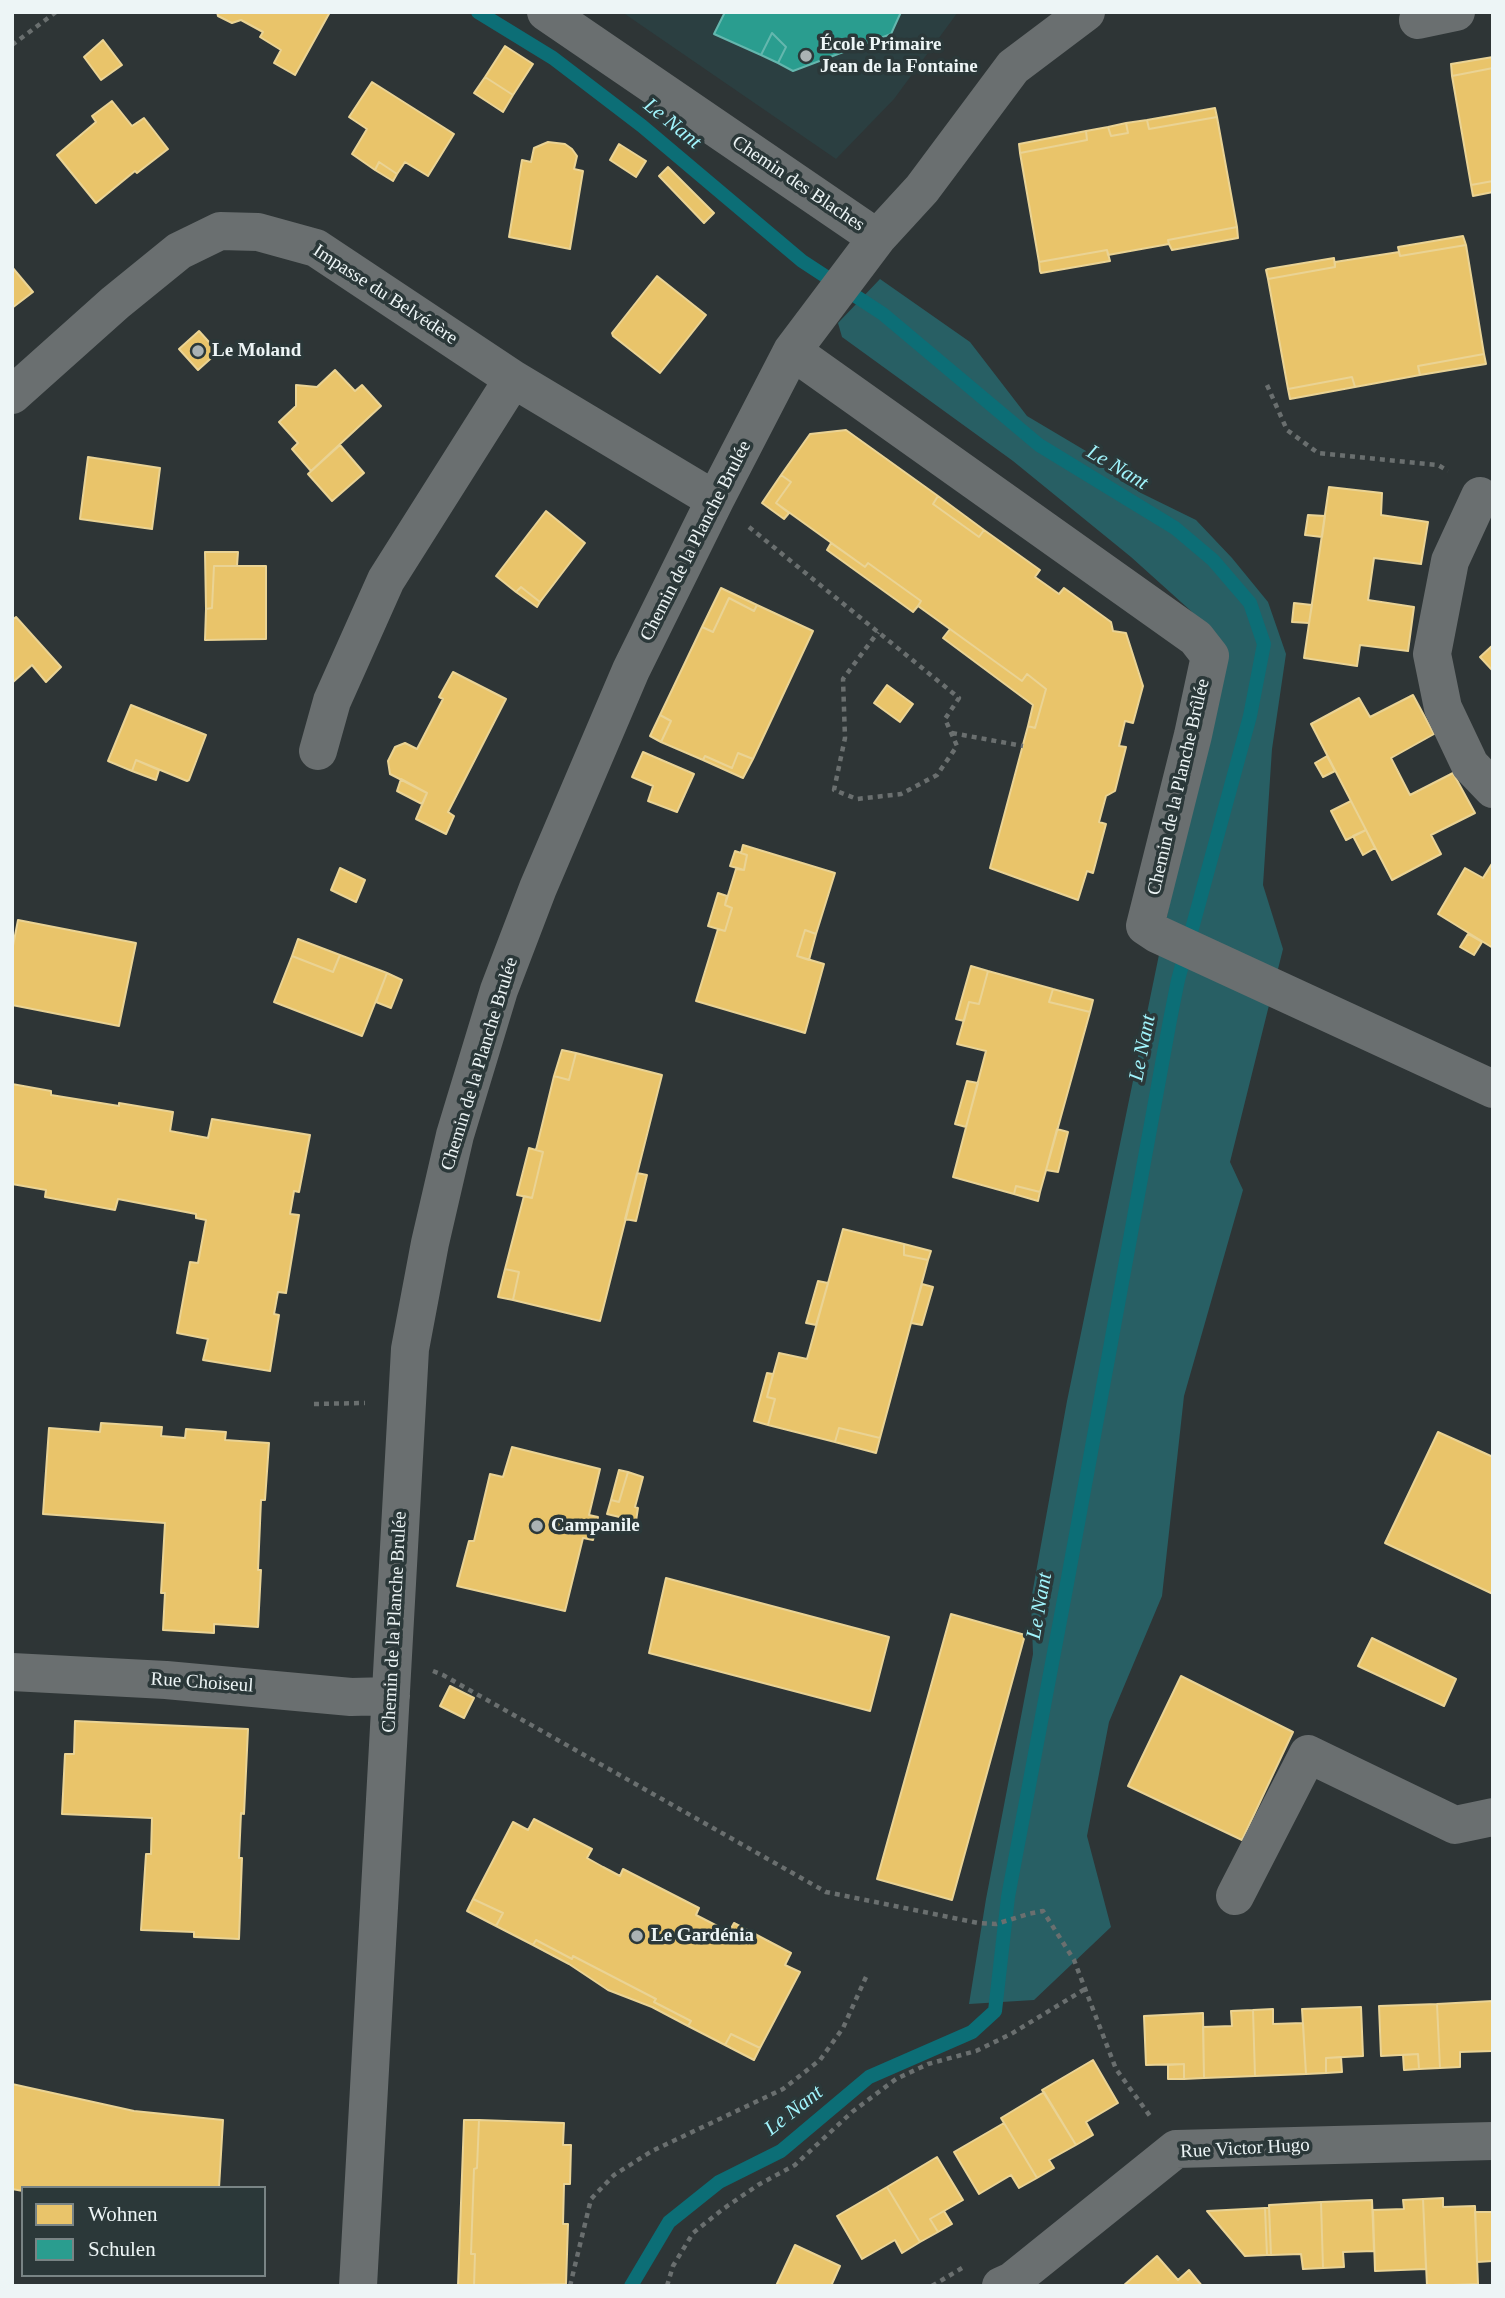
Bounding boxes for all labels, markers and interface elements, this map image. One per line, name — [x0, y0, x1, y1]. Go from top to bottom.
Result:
place label: École Primaire Jean de la Fontaine — [820, 34, 978, 78]
marker: École Primaire Jean de la Fontaine — [798, 48, 814, 64]
water label: Le Nant — [638, 93, 706, 155]
street label: Chemin des Blaches — [727, 131, 869, 237]
street label: Impasse du Belvédère — [308, 240, 462, 350]
place label: Le Moland — [212, 340, 301, 362]
marker: Le Moland — [190, 343, 206, 359]
street label: Chemin de la Planche Brulée — [636, 437, 756, 645]
water label: Le Nant — [1082, 440, 1152, 496]
street label: Chemin de la Planche Brûlée — [1143, 676, 1215, 898]
street label: Chemin de la Planche Brulée — [437, 955, 523, 1173]
water label: Le Nant — [1124, 1013, 1162, 1083]
street label: Chemin de la Planche Brulée — [378, 1511, 412, 1733]
place label: Campanile — [551, 1515, 640, 1537]
marker: Campanile — [529, 1518, 545, 1534]
water label: Le Nant — [1022, 1571, 1058, 1641]
street label: Rue Choiseul — [150, 1668, 254, 1698]
place label: Le Gardénia — [651, 1925, 754, 1947]
marker: Le Gardénia — [629, 1928, 645, 1944]
water label: Le Nant — [760, 2080, 828, 2142]
street label: Rue Victor Hugo — [1180, 2134, 1310, 2164]
legend — [21, 2186, 266, 2277]
text: Wohnen — [88, 2202, 157, 2226]
text: Schulen — [88, 2237, 156, 2261]

